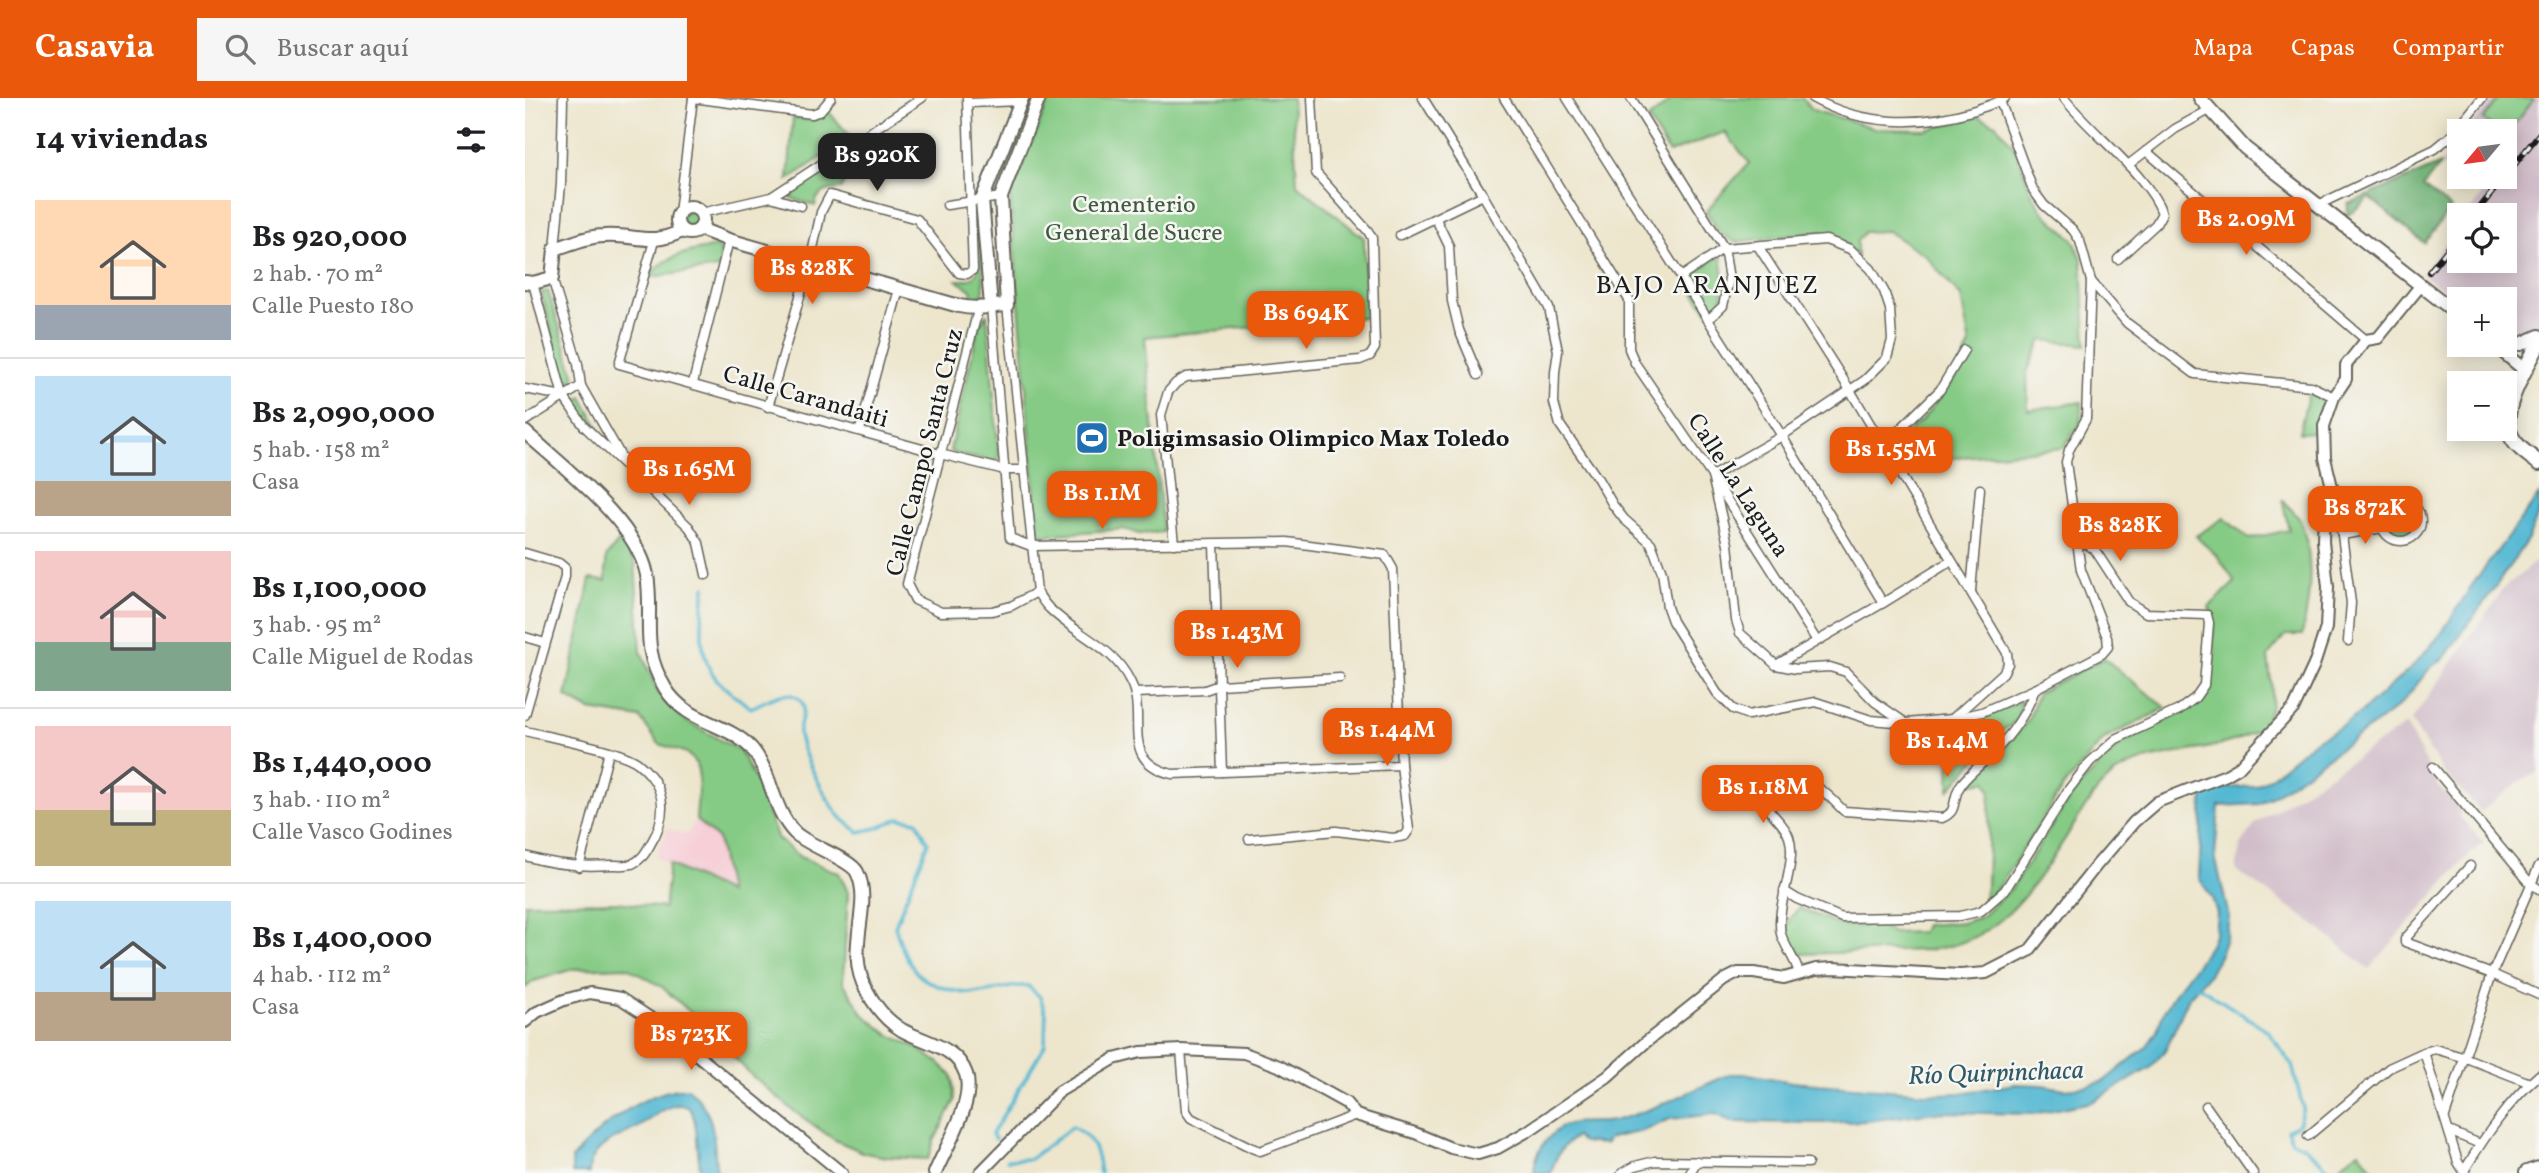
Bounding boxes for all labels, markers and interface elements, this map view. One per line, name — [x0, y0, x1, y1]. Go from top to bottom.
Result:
search box — [197, 18, 687, 81]
text: Casavia — [35, 26, 155, 72]
icon: search — [221, 30, 259, 68]
text: Buscar aquí — [277, 31, 409, 67]
text: Mapa — [2193, 32, 2253, 66]
text: Capas — [2291, 32, 2355, 66]
text: Compartir — [2393, 32, 2504, 66]
text: 14 viviendas — [35, 119, 208, 161]
north arrow — [2447, 119, 2517, 189]
map controls — [2447, 119, 2517, 441]
icon: filters — [452, 121, 490, 159]
pin: Bs 920K — [812, 134, 942, 193]
text: Bs 920K — [834, 140, 920, 172]
park label: Cementerio General de Sucre — [1045, 189, 1223, 251]
pin: Bs 2.09M — [2174, 198, 2318, 257]
button: locate — [2447, 203, 2517, 273]
text: Bs 2.09M — [2197, 204, 2295, 236]
text: Bs 920,000 — [252, 217, 407, 259]
icon: home — [91, 228, 175, 312]
pin: Bs 828K — [747, 246, 877, 306]
text: Bs 828K — [770, 253, 854, 285]
text: 2 hab. · 70 m² — [252, 259, 383, 291]
district label: BAJO ARANJUEZ — [1596, 268, 1820, 304]
button: + — [2447, 287, 2517, 357]
text: Calle Puesto 180 — [252, 291, 414, 323]
pin: Bs 694K — [1241, 292, 1371, 351]
text: Bs 694K — [1263, 298, 1349, 330]
street label: Calle Campo Santa Cruz — [879, 325, 973, 580]
street label: Calle Carandaiti — [719, 358, 892, 438]
button: − — [2447, 371, 2517, 441]
text: Bs 2,090,000 — [252, 393, 435, 435]
icon: home — [91, 404, 175, 488]
street label: Calle La Laguna — [1678, 407, 1797, 565]
sports icon: Poligimsasio Olimpico Max Toledo — [1073, 419, 1111, 457]
place label: Poligimsasio Olimpico Max Toledo — [1117, 423, 1509, 457]
pin: Bs 1.55M — [1819, 428, 1963, 487]
text: Bs 1.55M — [1846, 434, 1936, 466]
text: 5 hab. · 158 m² — [252, 435, 389, 467]
pin: Bs 1.65M — [617, 448, 761, 507]
text: Bs 1.65M — [643, 454, 735, 486]
text: Casa — [252, 467, 300, 499]
pin: Bs 1.1M — [1037, 472, 1167, 531]
text: Bs 1.1M — [1063, 478, 1141, 510]
pin: Bs 872K — [2300, 486, 2430, 546]
text: Bs 872K — [2324, 493, 2406, 525]
pin: Bs 828K — [2055, 504, 2185, 563]
text: Bs 828K — [2078, 510, 2162, 542]
text: Bs 1,100,000 — [252, 568, 427, 610]
icon: home — [91, 579, 175, 663]
text: 3 hab. · 95 m² — [252, 610, 381, 642]
pin: Bs 1.43M — [1165, 610, 1309, 670]
text: Bs 1.43M — [1190, 617, 1284, 649]
text: Calle Miguel de Rodas — [252, 642, 473, 674]
pin: Bs 1.44M — [1315, 708, 1459, 768]
text: Bs 1.44M — [1339, 715, 1435, 747]
pin: Bs 1.4M — [1882, 720, 2012, 779]
text: Bs 1.4M — [1906, 726, 1988, 758]
text: Bs 1,440,000 — [252, 743, 432, 785]
icon: home — [91, 754, 175, 838]
pin: Bs 1.18M — [1691, 766, 1835, 825]
text: Bs 1.18M — [1718, 772, 1808, 804]
text: 3 hab. · 110 m² — [252, 785, 390, 817]
text: Calle Vasco Godines — [252, 817, 453, 849]
text: Bs 1,400,000 — [252, 918, 432, 960]
icon: home — [91, 929, 175, 1013]
text: 4 hab. · 112 m² — [252, 960, 391, 992]
text: Casa — [252, 992, 300, 1024]
pin: Bs 723K — [626, 1012, 756, 1072]
text: Bs 723K — [650, 1019, 732, 1051]
water label: Río Quirpinchaca — [1907, 1053, 2085, 1095]

